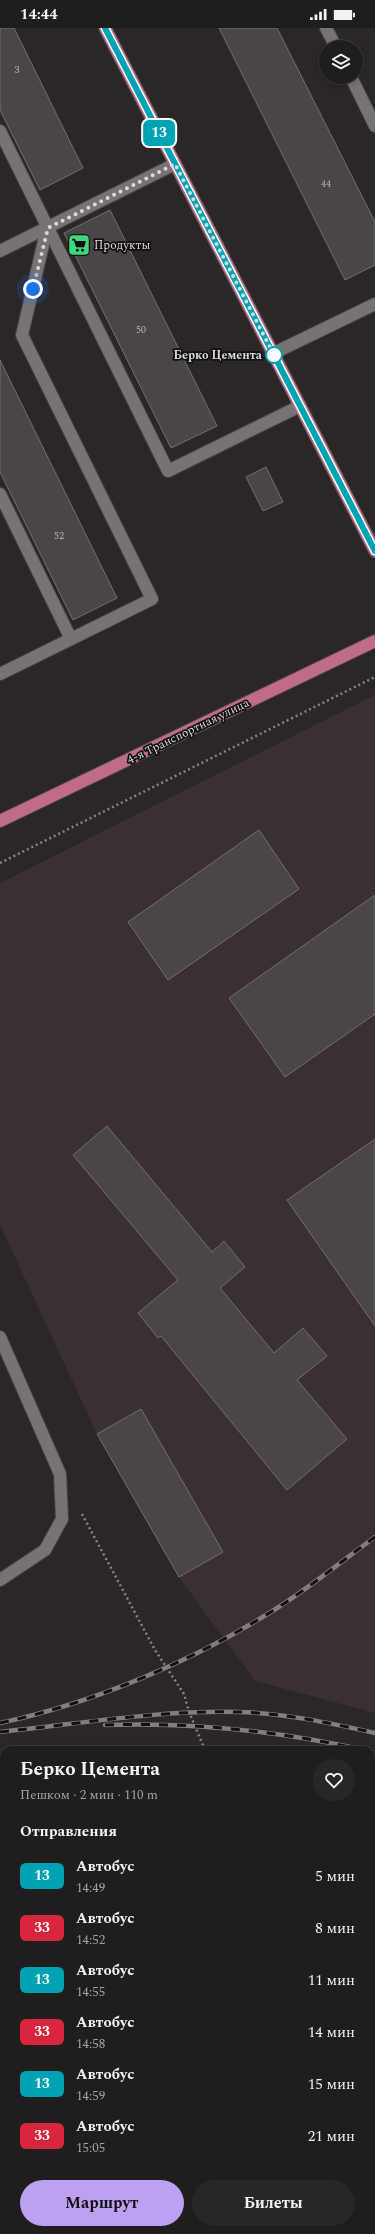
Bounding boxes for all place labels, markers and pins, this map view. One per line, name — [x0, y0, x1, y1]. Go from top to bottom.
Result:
supermarket icon: Продукты — [66, 232, 92, 258]
place label: Продукты — [94, 236, 151, 255]
place label: Берко Цемента — [174, 346, 263, 365]
marker: Берко Цемента — [265, 346, 283, 364]

